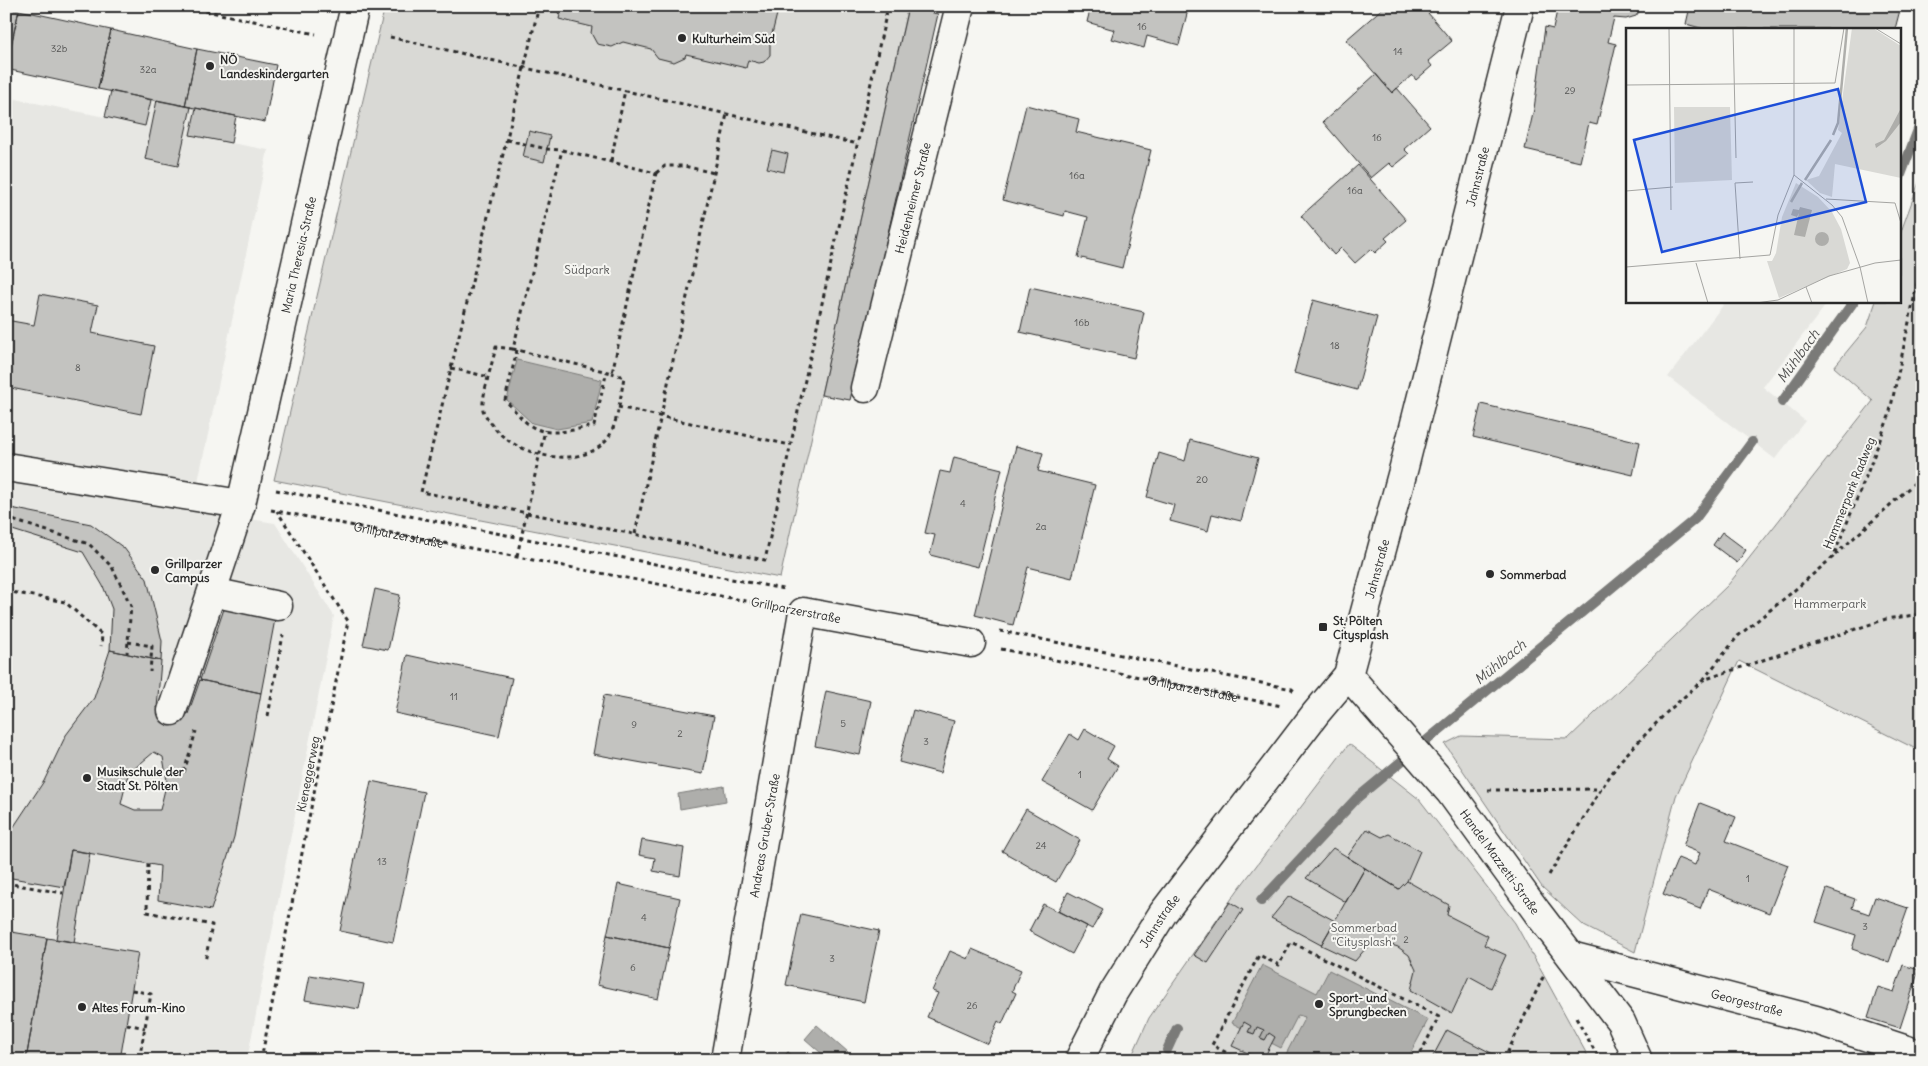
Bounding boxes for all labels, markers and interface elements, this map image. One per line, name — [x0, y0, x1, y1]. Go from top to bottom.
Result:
house number: 16 — [1137, 20, 1147, 33]
inset map — [1626, 28, 1900, 302]
place label: Kulturheim Süd — [692, 31, 775, 46]
marker: Kulturheim Süd — [676, 32, 688, 44]
house number: 32b — [51, 42, 68, 55]
house number: 14 — [1393, 45, 1403, 58]
place label: NÖ Landeskindergarten — [220, 52, 329, 82]
marker: NÖ Landeskindergarten — [204, 60, 216, 72]
house number: 32a — [140, 63, 157, 76]
house number: 29 — [1564, 84, 1576, 97]
house number: 16 — [1372, 131, 1382, 144]
street label: Heidenheimer Straße — [891, 141, 933, 255]
street label: Jahnstraße — [1462, 145, 1492, 208]
house number: 16a — [1069, 169, 1085, 182]
house number: 16a — [1347, 184, 1363, 197]
street label: Maria Theresia-Straße — [277, 195, 319, 314]
park label: Südpark — [564, 262, 610, 277]
house number: 16b — [1074, 316, 1090, 329]
water label: Mühlbach — [1773, 325, 1824, 386]
house number: 18 — [1330, 339, 1340, 352]
house number: 8 — [75, 361, 81, 374]
street label: Hammerpark Radweg — [1820, 435, 1878, 551]
house number: 20 — [1196, 473, 1208, 486]
house number: 4 — [960, 497, 966, 510]
street label: Grillparzerstraße — [352, 518, 445, 550]
house number: 2a — [1035, 520, 1047, 533]
street label: Jahnstraße — [1361, 537, 1392, 600]
place label: Grillparzer Campus — [165, 556, 222, 586]
marker: Grillparzer Campus — [149, 564, 161, 576]
place label: Sommerbad — [1500, 567, 1566, 582]
marker: Sommerbad — [1484, 568, 1496, 580]
street label: Grillparzerstraße — [750, 594, 842, 626]
park label: Hammerpark — [1794, 596, 1866, 611]
place label: St. Pölten Citysplash — [1333, 613, 1389, 643]
marker: St. Pölten Citysplash — [1317, 621, 1329, 633]
water label: Mühlbach — [1470, 635, 1530, 688]
street label: Grillparzerstraße — [1147, 672, 1239, 704]
house number: 11 — [450, 690, 458, 703]
house number: 5 — [840, 717, 846, 730]
house number: 9 — [631, 718, 637, 731]
house number: 2 — [677, 727, 683, 740]
street label: Kieneggerweg — [293, 735, 323, 813]
house number: 3 — [923, 735, 929, 748]
place label: Musikschule der Stadt St. Pölten — [97, 764, 184, 793]
house number: 1 — [1078, 768, 1082, 781]
marker: Musikschule der Stadt St. Pölten — [81, 772, 93, 784]
street label: Andreas Gruber-Straße — [746, 772, 782, 899]
street label: Handel Mazzetti-Straße — [1457, 806, 1544, 917]
house number: 24 — [1035, 839, 1047, 852]
house number: 13 — [377, 855, 387, 868]
house number: 1 — [1746, 872, 1750, 885]
street label: Jahnstraße — [1136, 891, 1182, 950]
house number: 4 — [641, 911, 647, 924]
park label: Sommerbad "Citysplash" — [1331, 920, 1397, 949]
house number: 3 — [1862, 920, 1868, 933]
house number: 2 — [1403, 933, 1409, 946]
house number: 3 — [829, 952, 835, 965]
house number: 6 — [630, 961, 636, 974]
street label: Georgestraße — [1709, 985, 1785, 1019]
place label: Sport- und Sprungbecken — [1329, 990, 1407, 1020]
marker: Sport- und Sprungbecken — [1313, 998, 1325, 1010]
house number: 26 — [966, 999, 978, 1012]
place label: Altes Forum-Kino — [92, 1000, 186, 1015]
marker: Altes Forum-Kino — [76, 1001, 88, 1013]

